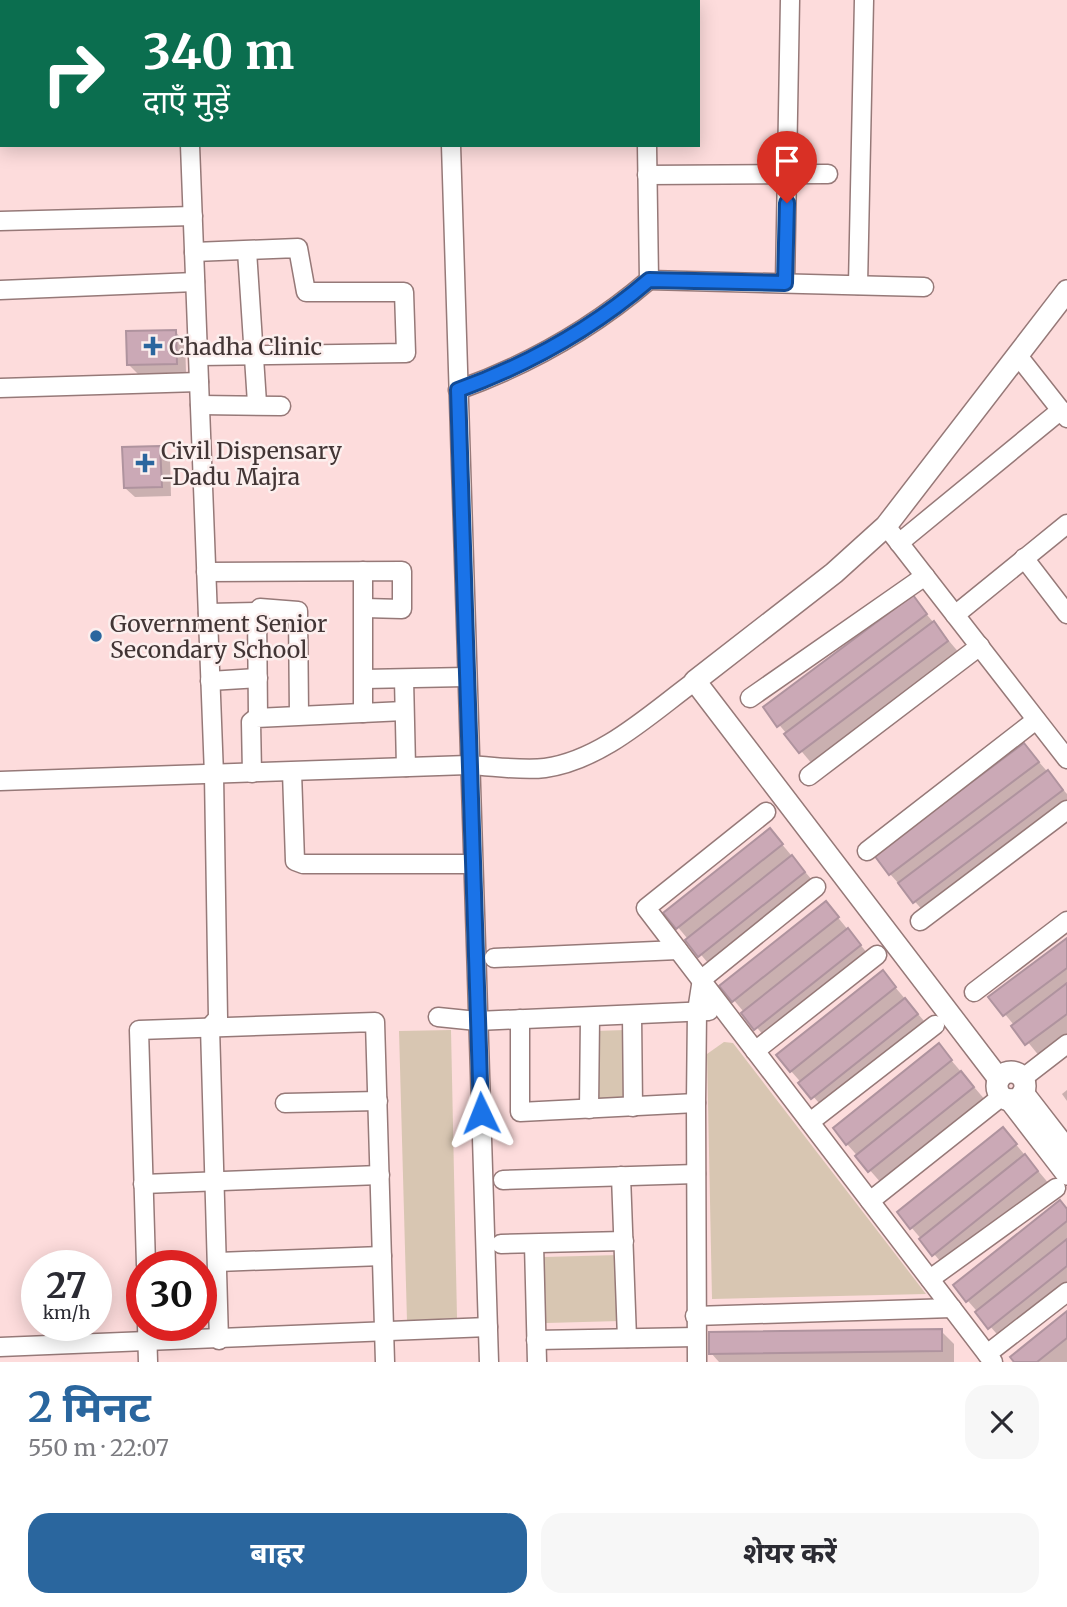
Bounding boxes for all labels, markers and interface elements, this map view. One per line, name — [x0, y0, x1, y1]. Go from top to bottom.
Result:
text: 340 m — [143, 21, 294, 82]
icon: right — [28, 28, 119, 119]
text: दाएँ मुड़ें — [143, 82, 230, 122]
pin — [757, 131, 817, 203]
icon: arrive — [768, 142, 806, 180]
place label: Chadha Clinic — [169, 332, 322, 361]
marker: Chadha Clinic — [143, 336, 163, 356]
place label: Civil Dispensary -Dadu Majra — [161, 436, 343, 491]
marker: Civil Dispensary -Dadu Majra — [135, 453, 155, 473]
place label: Government Senior Secondary School — [110, 609, 327, 664]
marker: Government Senior Secondary School — [88, 628, 104, 644]
position arrow — [444, 1076, 518, 1150]
speed limit sign: 30 — [126, 1250, 217, 1341]
text: 27 — [46, 1264, 87, 1308]
text: km/h — [43, 1301, 90, 1324]
text: 2 मिनट — [28, 1381, 151, 1433]
button: close — [965, 1385, 1039, 1459]
text: 550 m · 22:07 — [28, 1433, 169, 1462]
button: बाहर — [28, 1513, 527, 1593]
button: शेयर करें — [541, 1513, 1039, 1593]

